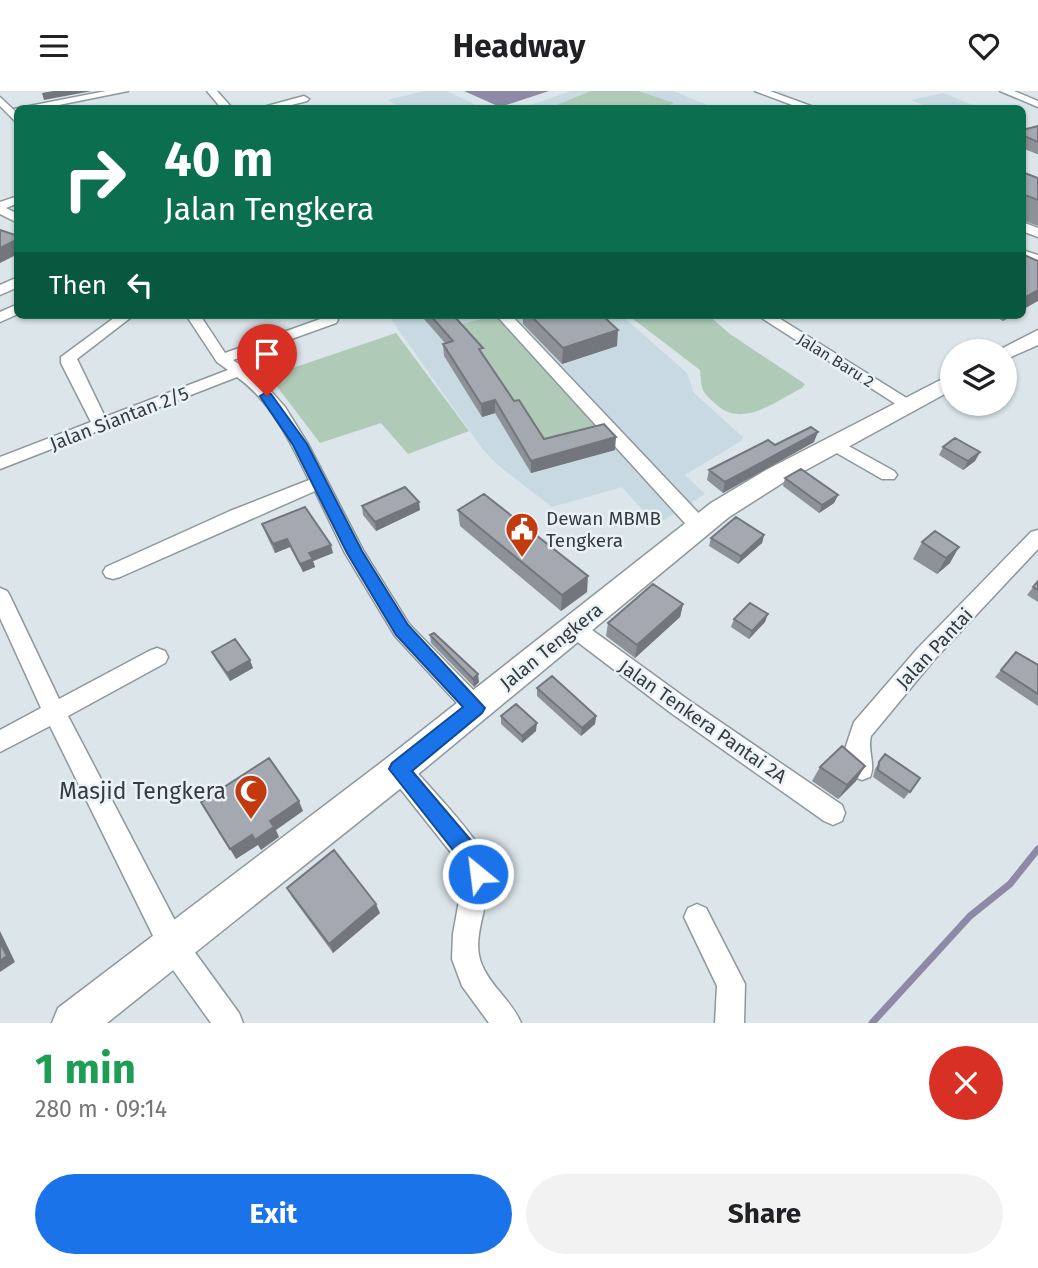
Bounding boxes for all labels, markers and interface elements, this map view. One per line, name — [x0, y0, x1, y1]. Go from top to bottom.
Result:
icon: menu — [35, 27, 73, 65]
text: Headway — [453, 27, 585, 65]
icon: heart — [965, 27, 1003, 65]
text: 40 m — [164, 130, 273, 189]
icon: right — [49, 133, 140, 224]
text: Jalan Tengkera — [164, 190, 375, 228]
icon: left — [121, 266, 159, 304]
text: Then — [49, 270, 107, 301]
pin — [237, 324, 297, 396]
street label: Jalan Baru 2 — [794, 329, 877, 391]
icon: arrive — [248, 335, 286, 373]
map controls — [940, 339, 1017, 416]
button: layers — [940, 339, 1017, 416]
street label: Jalan Siantan 2/5 — [47, 381, 192, 456]
place label: Dewan MBMB Tengkera — [546, 507, 661, 552]
public building icon: Dewan MBMB Tengkera — [503, 510, 541, 559]
street label: Jalan Tengkera — [496, 598, 607, 695]
street label: Jalan Pantai — [891, 603, 977, 693]
street label: Jalan Tenkera Pantai 2A — [614, 655, 791, 788]
mosque icon: Masjid Tengkera — [232, 772, 270, 821]
place label: Masjid Tengkera — [59, 777, 226, 805]
position arrow — [441, 837, 515, 911]
text: 1 min — [35, 1044, 136, 1094]
button: close — [929, 1046, 1003, 1120]
text: 280 m · 09:14 — [35, 1095, 167, 1123]
button: Exit — [35, 1174, 512, 1254]
button: Share — [526, 1174, 1003, 1254]

